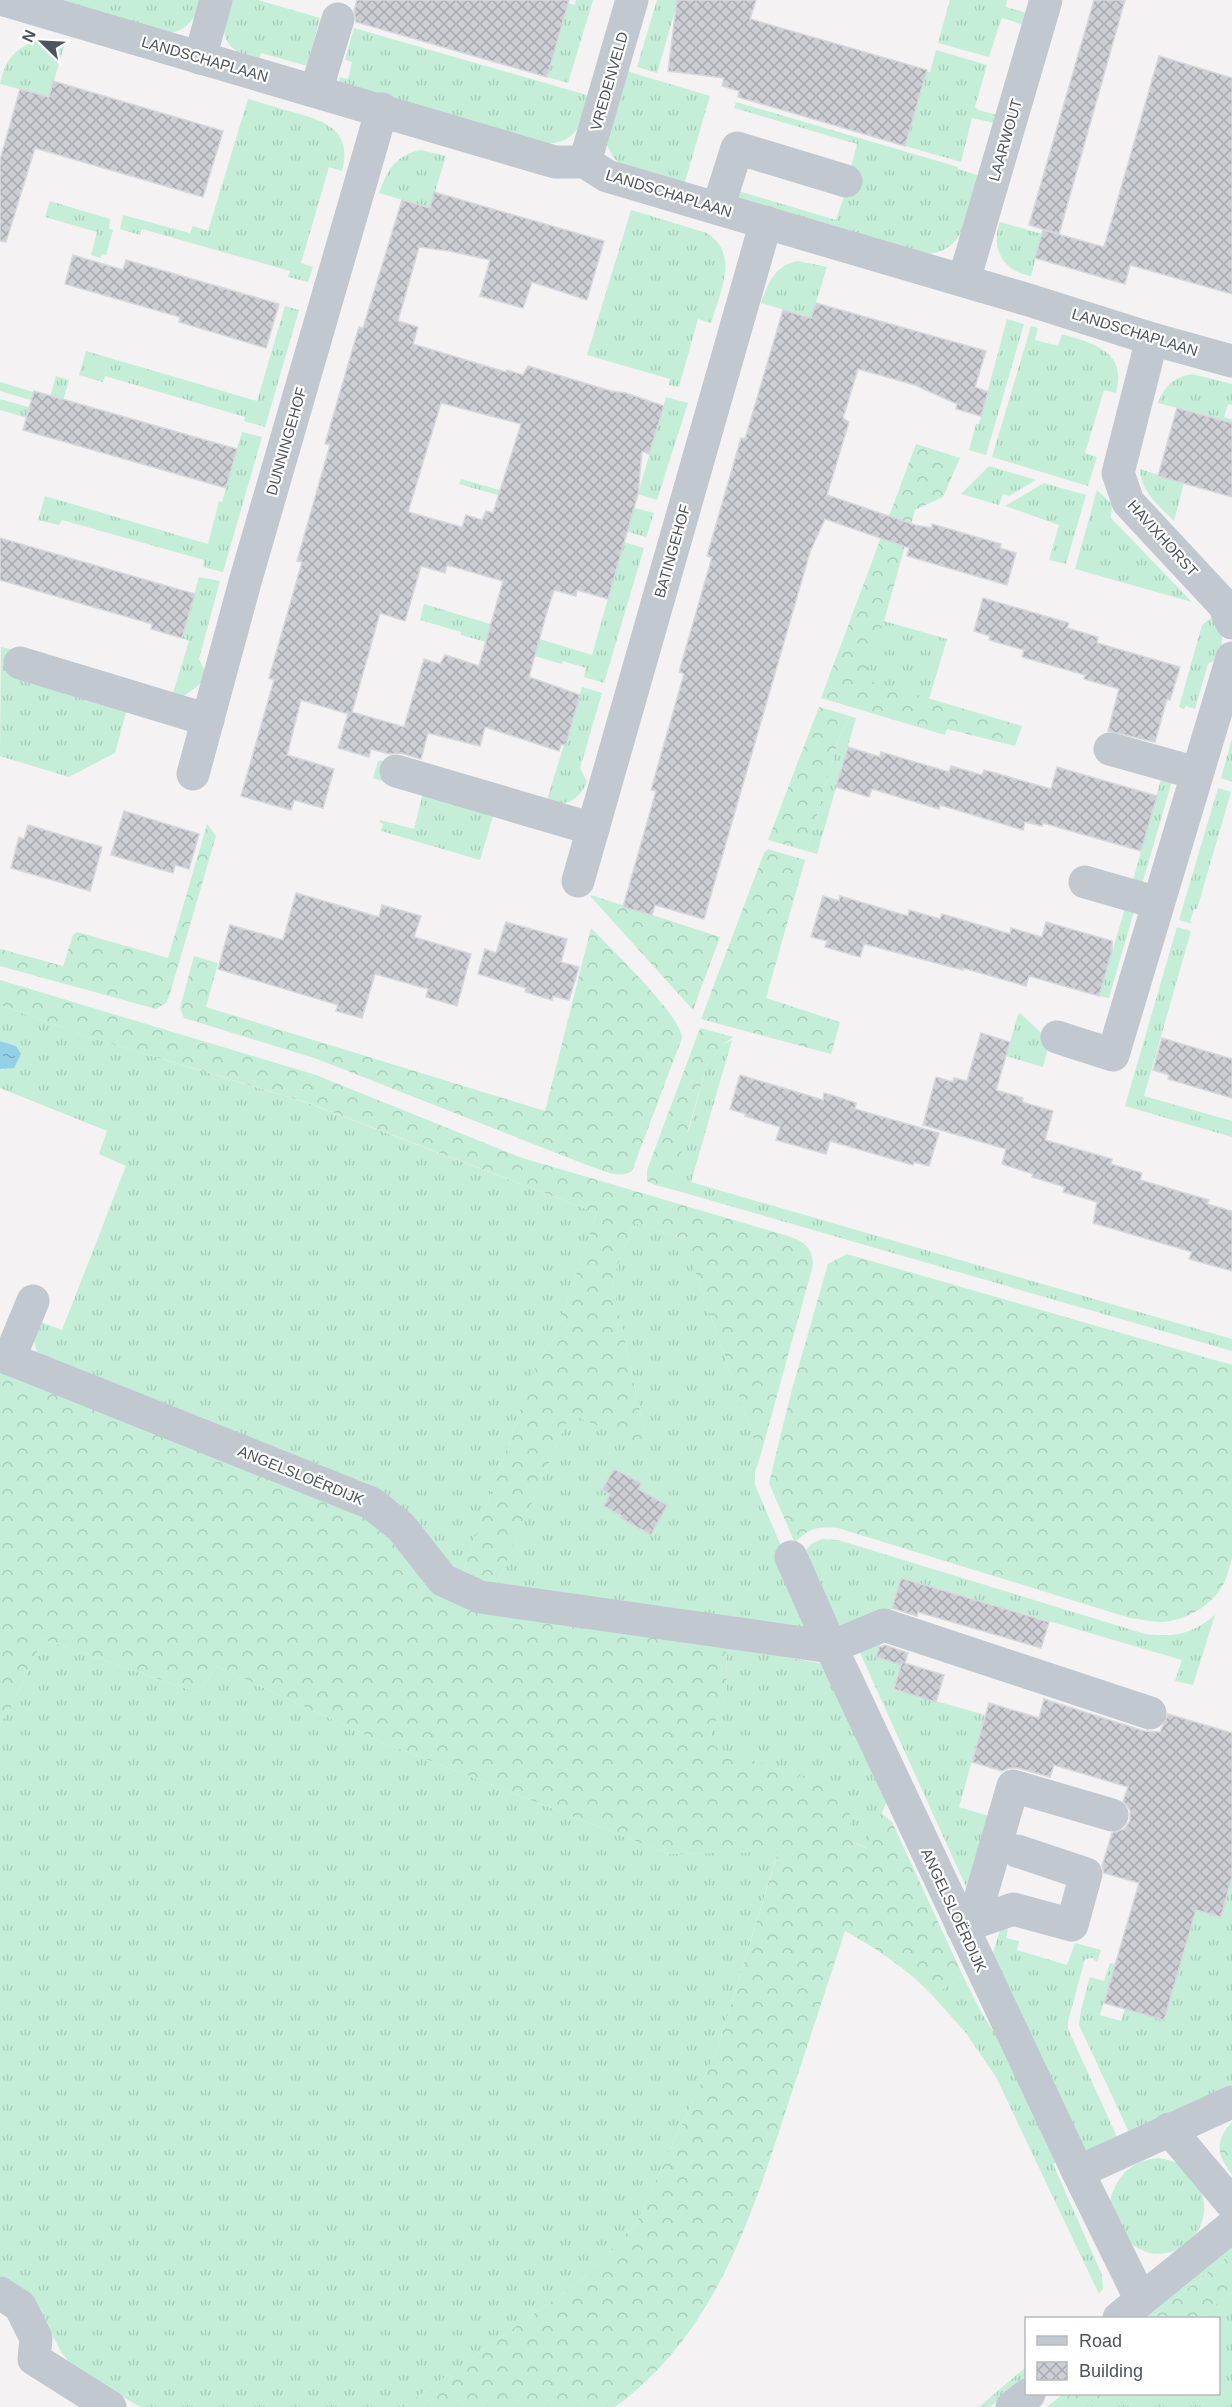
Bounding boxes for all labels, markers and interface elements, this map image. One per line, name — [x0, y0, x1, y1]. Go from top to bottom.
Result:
north arrow — [12, 12, 72, 72]
text: N — [19, 27, 39, 45]
street label: VREDENVELD — [587, 30, 631, 132]
street label: LANDSCHAPLAAN — [140, 33, 270, 85]
street label: LAARWOUT — [985, 97, 1025, 183]
street label: LANDSCHAPLAAN — [604, 166, 734, 220]
street label: LANDSCHAPLAAN — [1070, 305, 1200, 359]
street label: DUNNINGEHOF — [262, 385, 310, 497]
street label: HAVIXHORST — [1124, 496, 1202, 580]
street label: BATINGEHOF — [651, 502, 693, 600]
street label: ANGELSLOËRDIJK — [236, 1442, 366, 1508]
street label: ANGELSLOËRDIJK — [918, 1846, 990, 1974]
legend — [1025, 2317, 1220, 2395]
text: Road — [1079, 2331, 1122, 2351]
text: Building — [1079, 2361, 1143, 2381]

